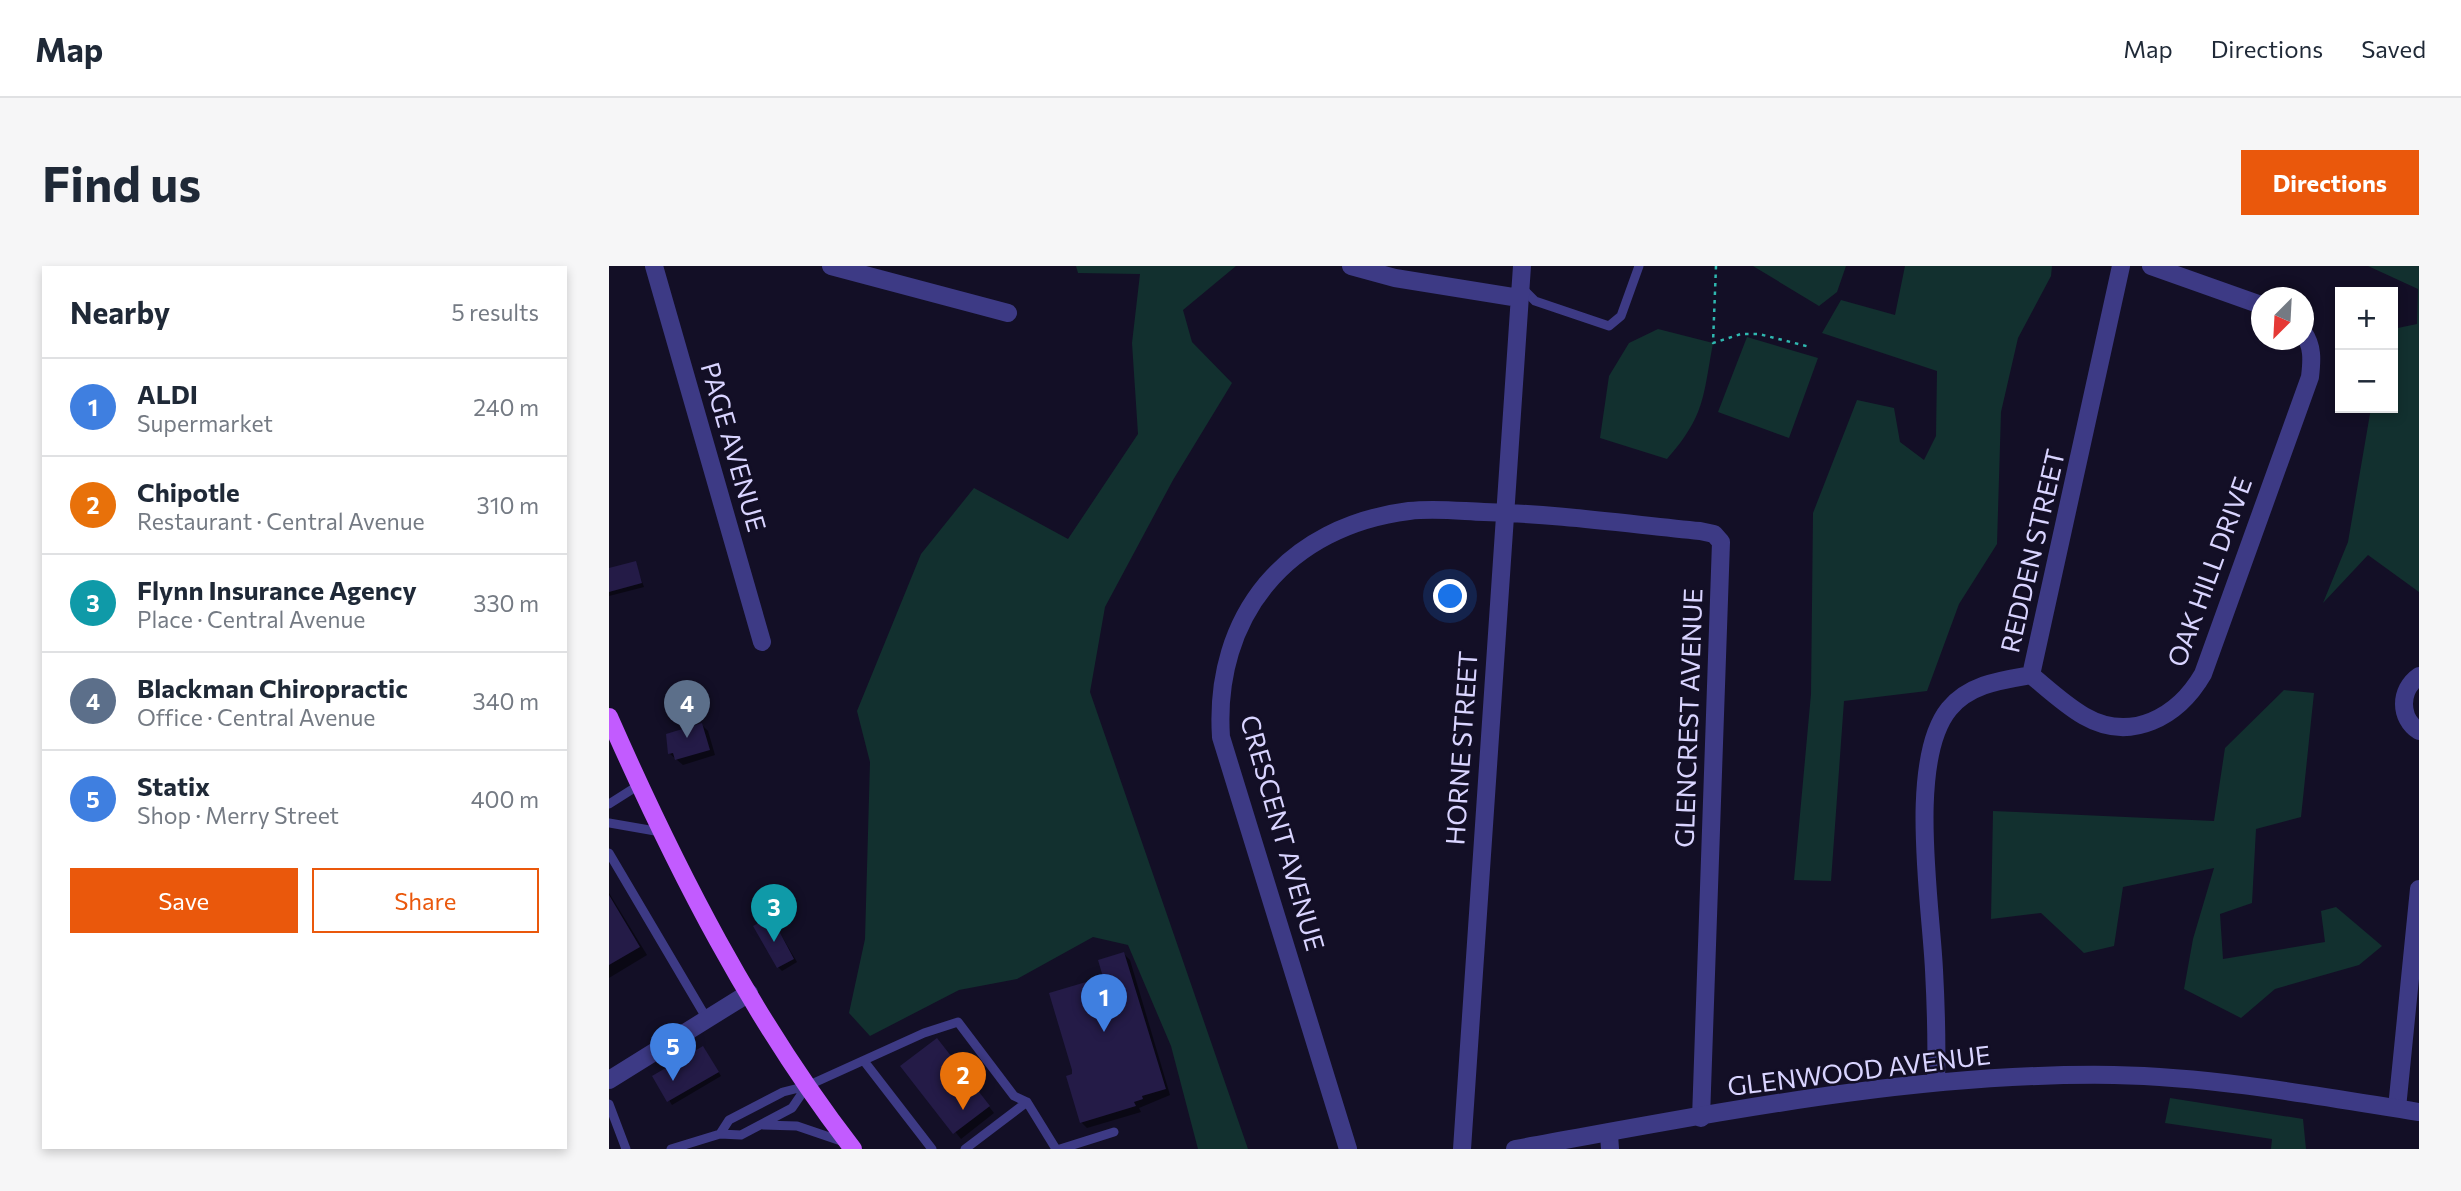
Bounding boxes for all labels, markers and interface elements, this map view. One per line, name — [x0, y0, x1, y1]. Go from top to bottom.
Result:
text: Map — [35, 28, 103, 69]
text: Map — [2123, 34, 2173, 63]
text: Directions — [2211, 34, 2323, 63]
text: Saved — [2361, 34, 2426, 63]
button: Directions — [2241, 150, 2419, 215]
text: Find us — [42, 152, 201, 212]
north arrow — [2251, 287, 2314, 350]
map controls — [2335, 287, 2398, 413]
button: + — [2335, 287, 2398, 350]
text: Nearby — [70, 293, 170, 330]
text: 5 results — [451, 298, 539, 326]
button: − — [2335, 350, 2398, 413]
street label: PAGE AVENUE — [695, 358, 773, 535]
text: ALDI — [137, 378, 198, 409]
text: 1 — [88, 393, 98, 421]
text: 240 m — [473, 393, 539, 421]
text: Supermarket — [137, 409, 273, 437]
street label: REDDEN STREET — [1993, 446, 2070, 655]
street label: OAK HILL DRIVE — [2160, 472, 2257, 671]
text: Chipotle — [137, 476, 240, 507]
text: 2 — [86, 491, 100, 519]
text: 310 m — [477, 491, 539, 519]
text: Restaurant · Central Avenue — [137, 507, 425, 535]
text: Flynn Insurance Agency — [137, 574, 417, 605]
your location — [1433, 579, 1467, 613]
street label: GLENCREST AVENUE — [1667, 588, 1708, 848]
text: 3 — [86, 589, 100, 617]
text: 330 m — [473, 589, 539, 617]
text: Place · Central Avenue — [137, 605, 365, 633]
street label: HORNE STREET — [1438, 650, 1483, 846]
text: Blackman Chiropractic — [137, 672, 408, 703]
pin: 4 — [664, 680, 710, 738]
text: 4 — [86, 687, 100, 715]
text: 340 m — [473, 687, 539, 715]
text: Office · Central Avenue — [137, 703, 376, 731]
street label: CRESCENT AVENUE — [1235, 711, 1332, 954]
text: Statix — [137, 770, 210, 801]
text: 5 — [86, 785, 100, 813]
text: 400 m — [471, 785, 539, 813]
text: Shop · Merry Street — [137, 801, 339, 829]
button: Save — [70, 868, 298, 933]
button: Share — [312, 868, 539, 933]
pin: 3 — [751, 884, 797, 942]
pin: 1 — [1081, 974, 1127, 1032]
pin: 5 — [650, 1023, 696, 1081]
street label: GLENWOOD AVENUE — [1725, 1038, 1992, 1101]
pin: 2 — [940, 1052, 986, 1110]

